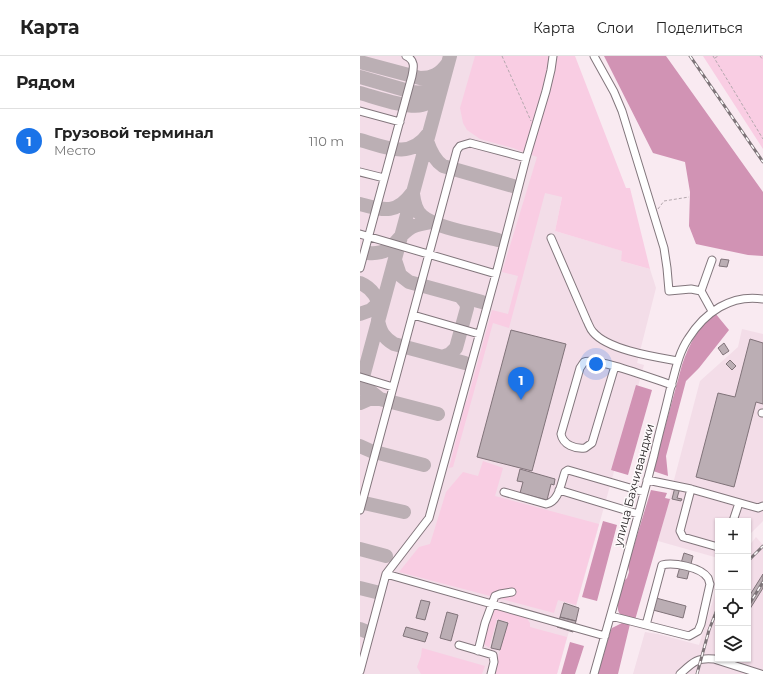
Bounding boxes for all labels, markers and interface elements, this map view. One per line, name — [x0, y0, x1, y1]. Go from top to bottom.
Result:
text: Карта — [20, 16, 80, 39]
text: Карта — [533, 19, 575, 37]
text: Слои — [597, 19, 634, 37]
text: Поделиться — [656, 19, 743, 37]
text: Рядом — [16, 72, 75, 92]
text: Грузовой терминал — [54, 123, 214, 142]
text: 1 — [26, 133, 32, 149]
text: 110 m — [309, 133, 344, 149]
text: Место — [54, 142, 96, 158]
your location — [586, 354, 606, 374]
pin: 1 — [508, 367, 534, 400]
street label: улица Бахчиванджи — [610, 422, 657, 549]
map controls — [715, 518, 751, 662]
button: + — [715, 518, 751, 554]
button: − — [715, 554, 751, 590]
button: locate — [715, 590, 751, 626]
button: layers — [715, 626, 751, 662]

